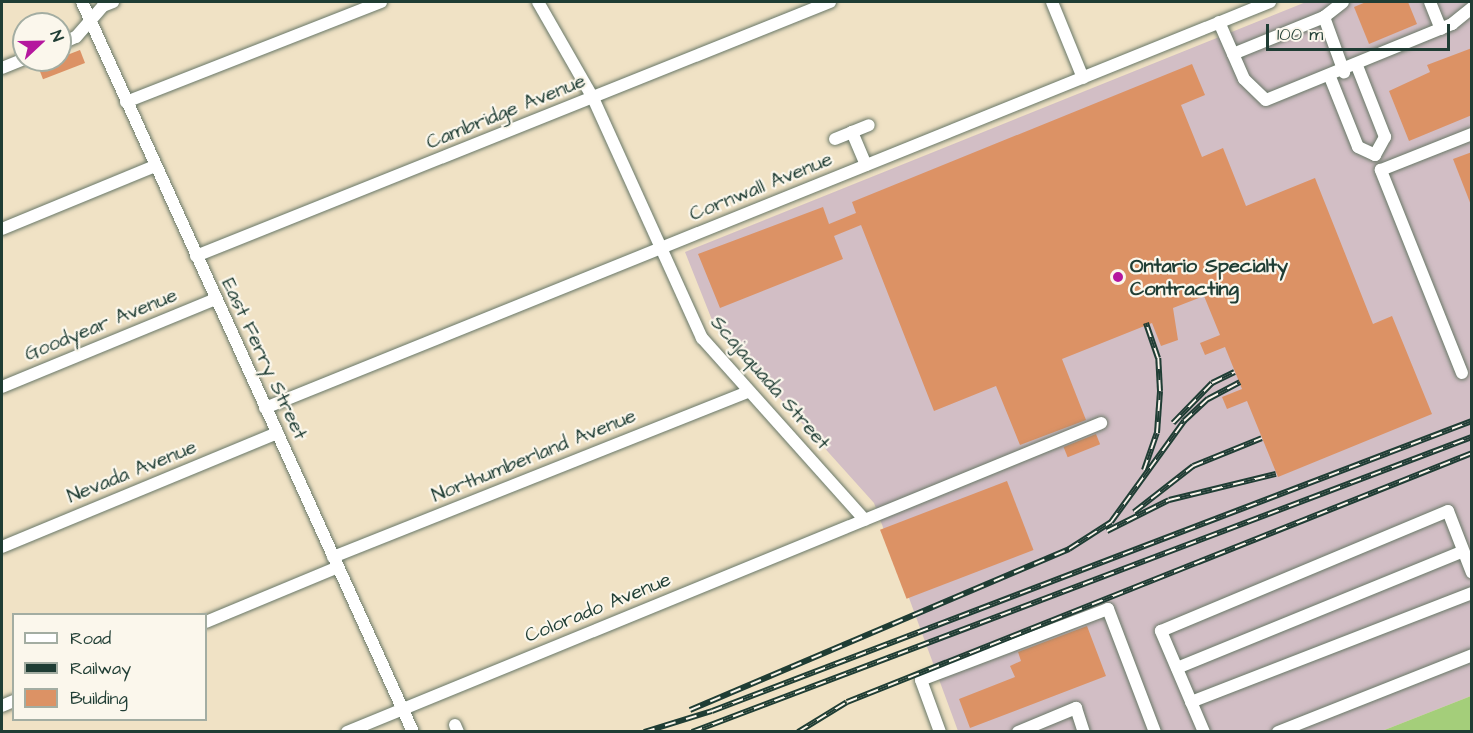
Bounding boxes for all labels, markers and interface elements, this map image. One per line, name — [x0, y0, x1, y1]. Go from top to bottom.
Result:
north arrow — [12, 12, 72, 72]
scale bar — [1269, 12, 1454, 50]
text: 100 m — [1277, 22, 1323, 47]
text: N — [45, 27, 69, 45]
street label: Cambridge Avenue — [423, 69, 589, 155]
street label: Cornwall Avenue — [686, 147, 836, 227]
place label: Ontario Specialty Contracting — [1130, 254, 1288, 301]
marker: Ontario Specialty Contracting — [1111, 270, 1125, 284]
street label: East Ferry Street — [216, 274, 312, 444]
street label: Goodyear Avenue — [21, 283, 181, 367]
street label: Scajaquada Street — [705, 311, 835, 455]
street label: Northumberland Avenue — [428, 404, 640, 508]
street label: Nevada Avenue — [64, 435, 200, 509]
street label: Colorado Avenue — [521, 568, 675, 648]
legend — [12, 613, 207, 721]
text: Road — [70, 626, 111, 651]
text: Railway — [70, 656, 131, 681]
text: Building — [70, 686, 128, 711]

